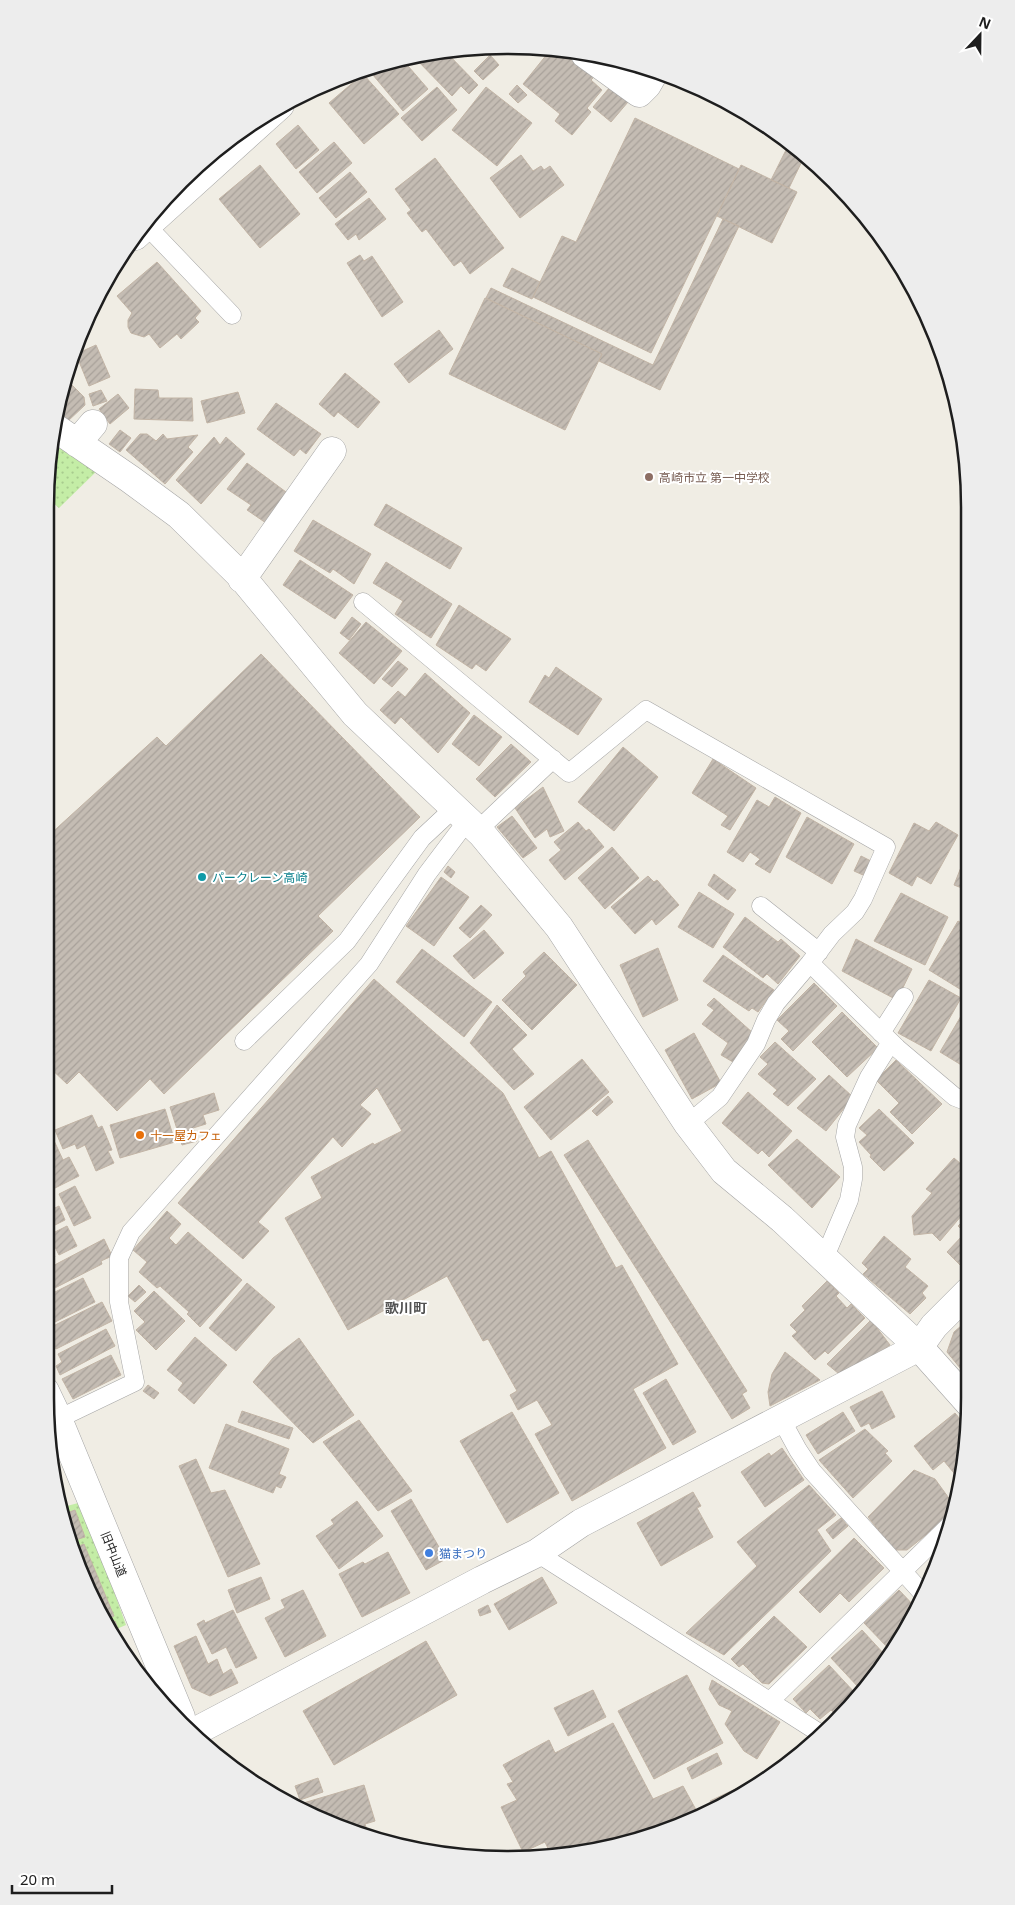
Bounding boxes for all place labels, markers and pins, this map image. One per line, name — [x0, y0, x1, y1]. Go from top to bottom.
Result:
place label: 高崎市立 第一中学校 — [659, 469, 770, 486]
marker: 高崎市立 第一中学校 — [643, 471, 655, 483]
place label: パークレーン高崎 — [212, 869, 307, 886]
marker: パークレーン高崎 — [196, 871, 208, 883]
place label: 十一屋カフェ — [150, 1127, 222, 1144]
marker: 十一屋カフェ — [134, 1129, 146, 1141]
place label: 猫まつり — [439, 1545, 487, 1562]
marker: 猫まつり — [423, 1547, 435, 1559]

